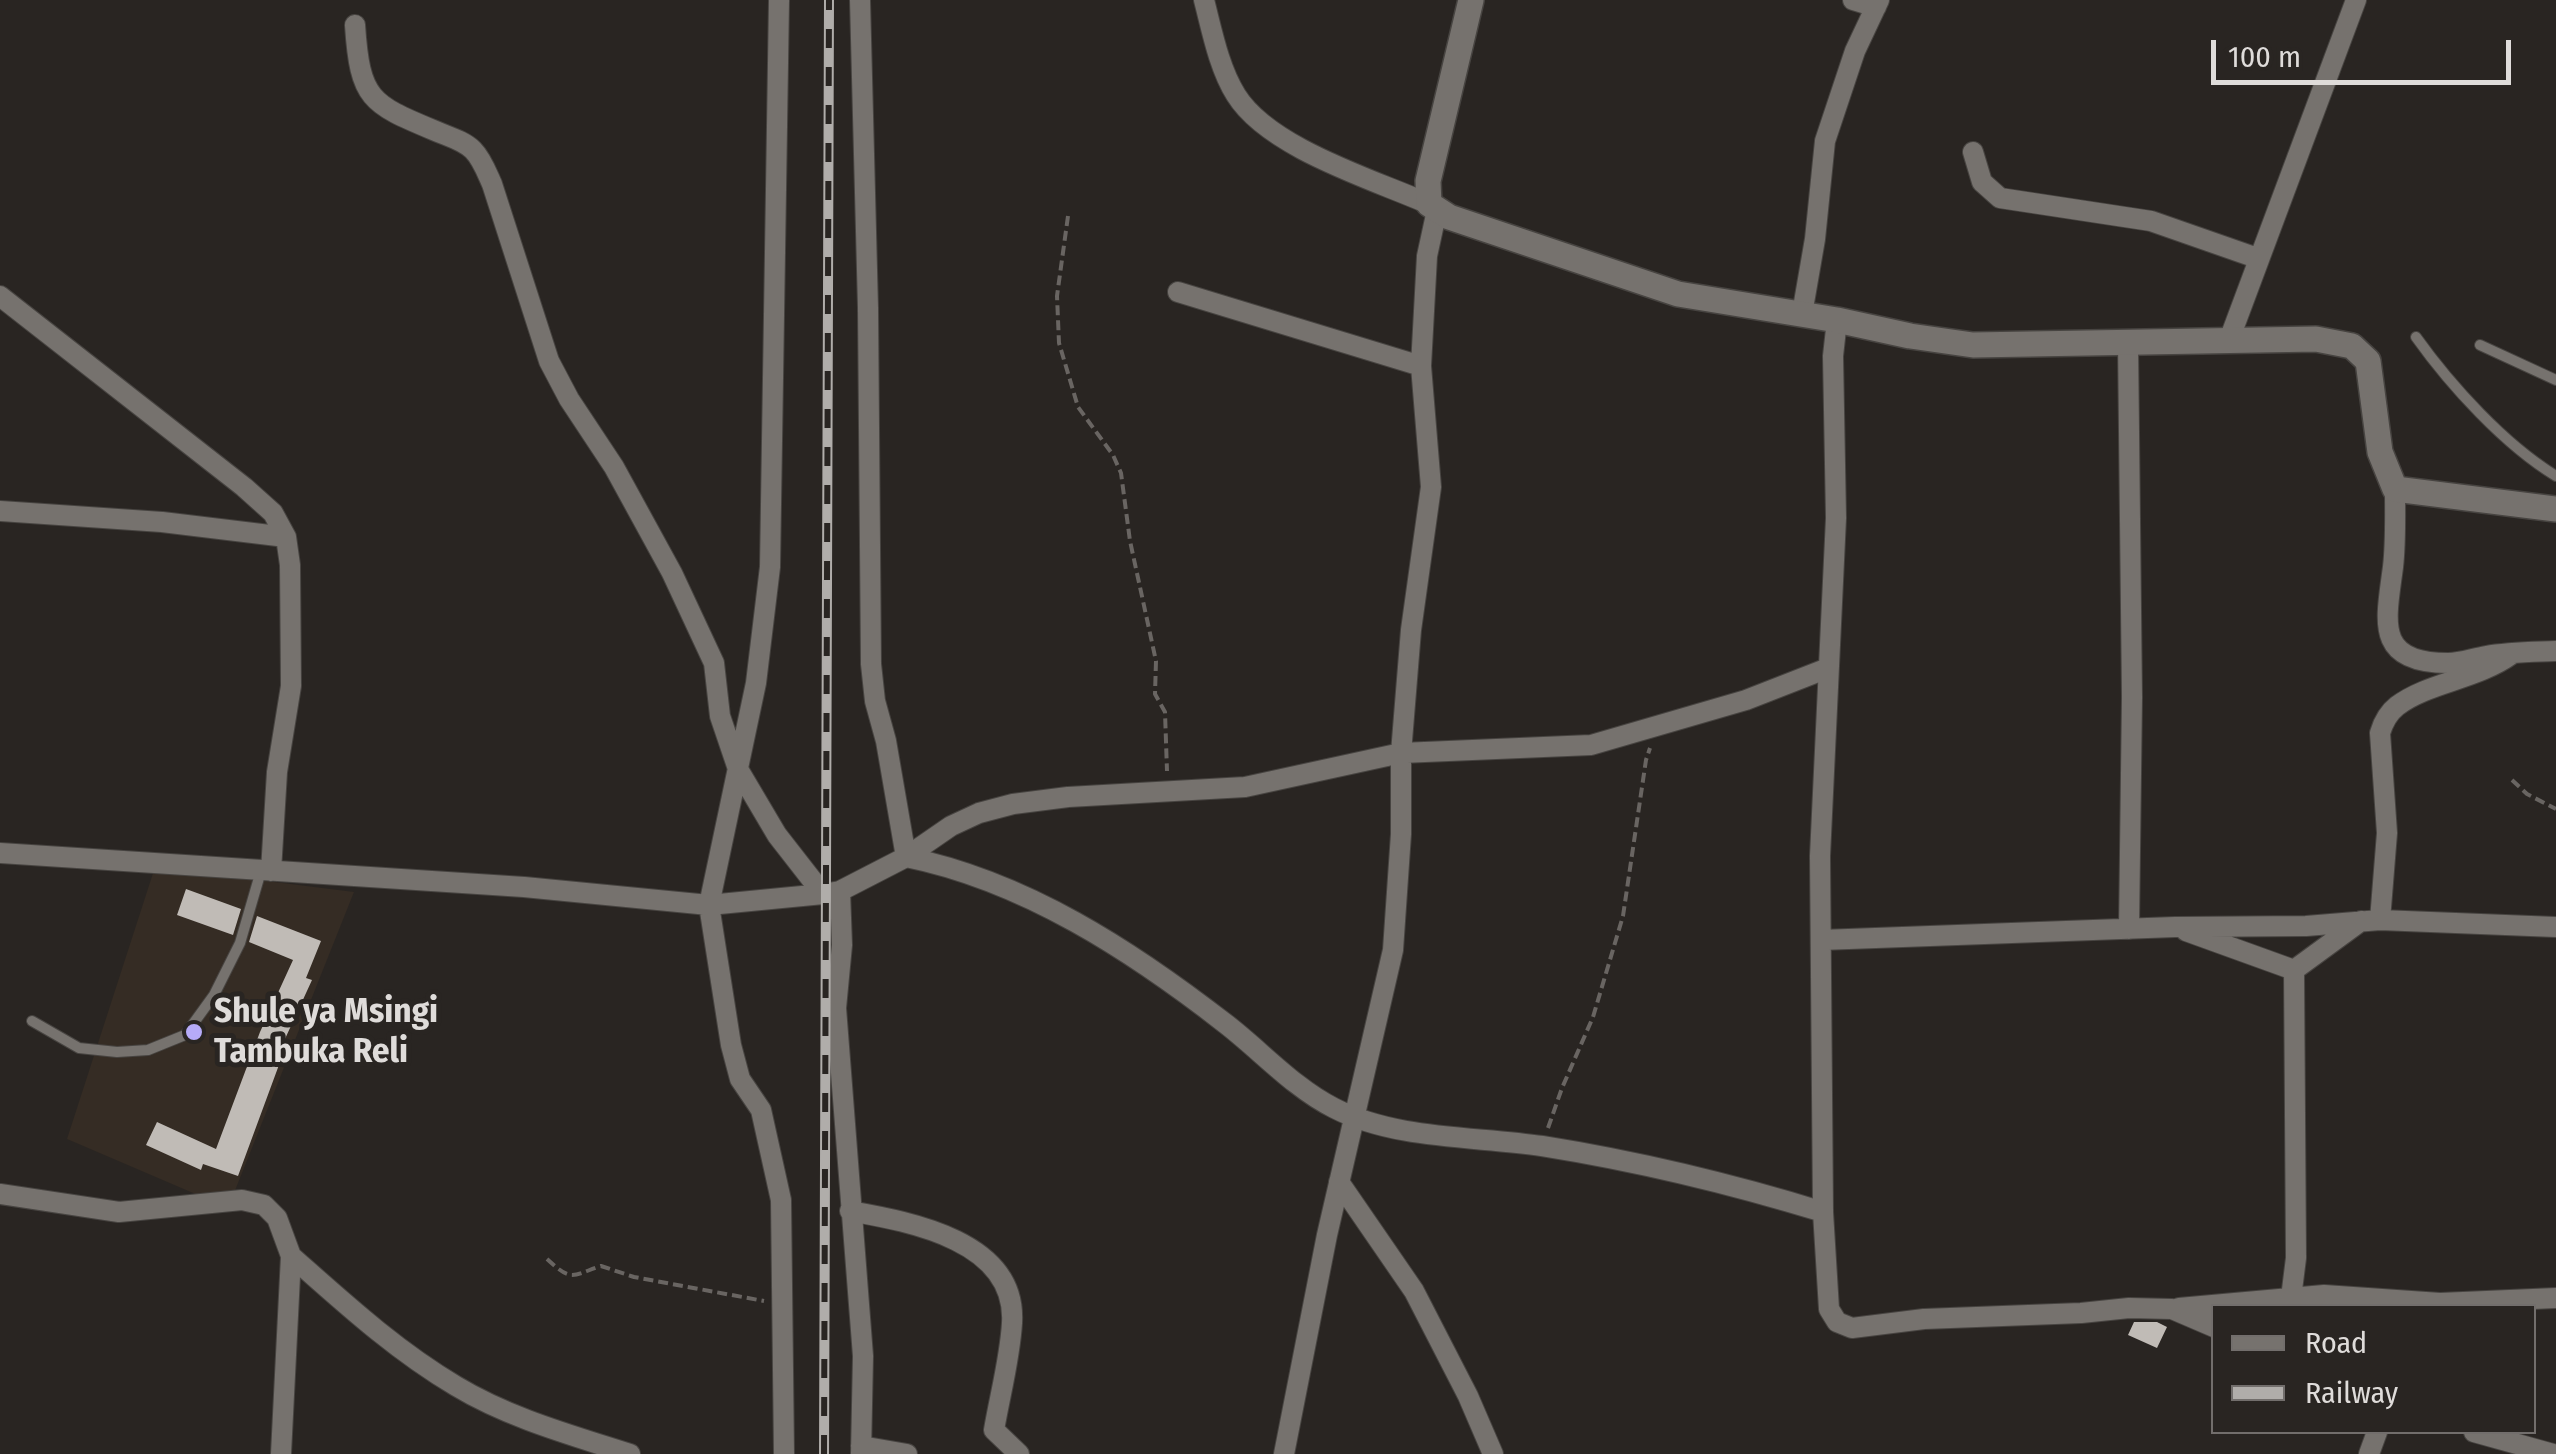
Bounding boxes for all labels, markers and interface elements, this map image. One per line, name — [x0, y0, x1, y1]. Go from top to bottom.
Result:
scale bar — [2216, 20, 2516, 82]
text: 100 m — [2228, 39, 2301, 75]
place label: Shule ya Msingi Tambuka Reli — [214, 991, 438, 1073]
marker: Shule ya Msingi Tambuka Reli — [183, 1021, 205, 1043]
legend — [2211, 1304, 2536, 1434]
text: Road — [2305, 1325, 2367, 1361]
text: Railway — [2305, 1375, 2398, 1411]

